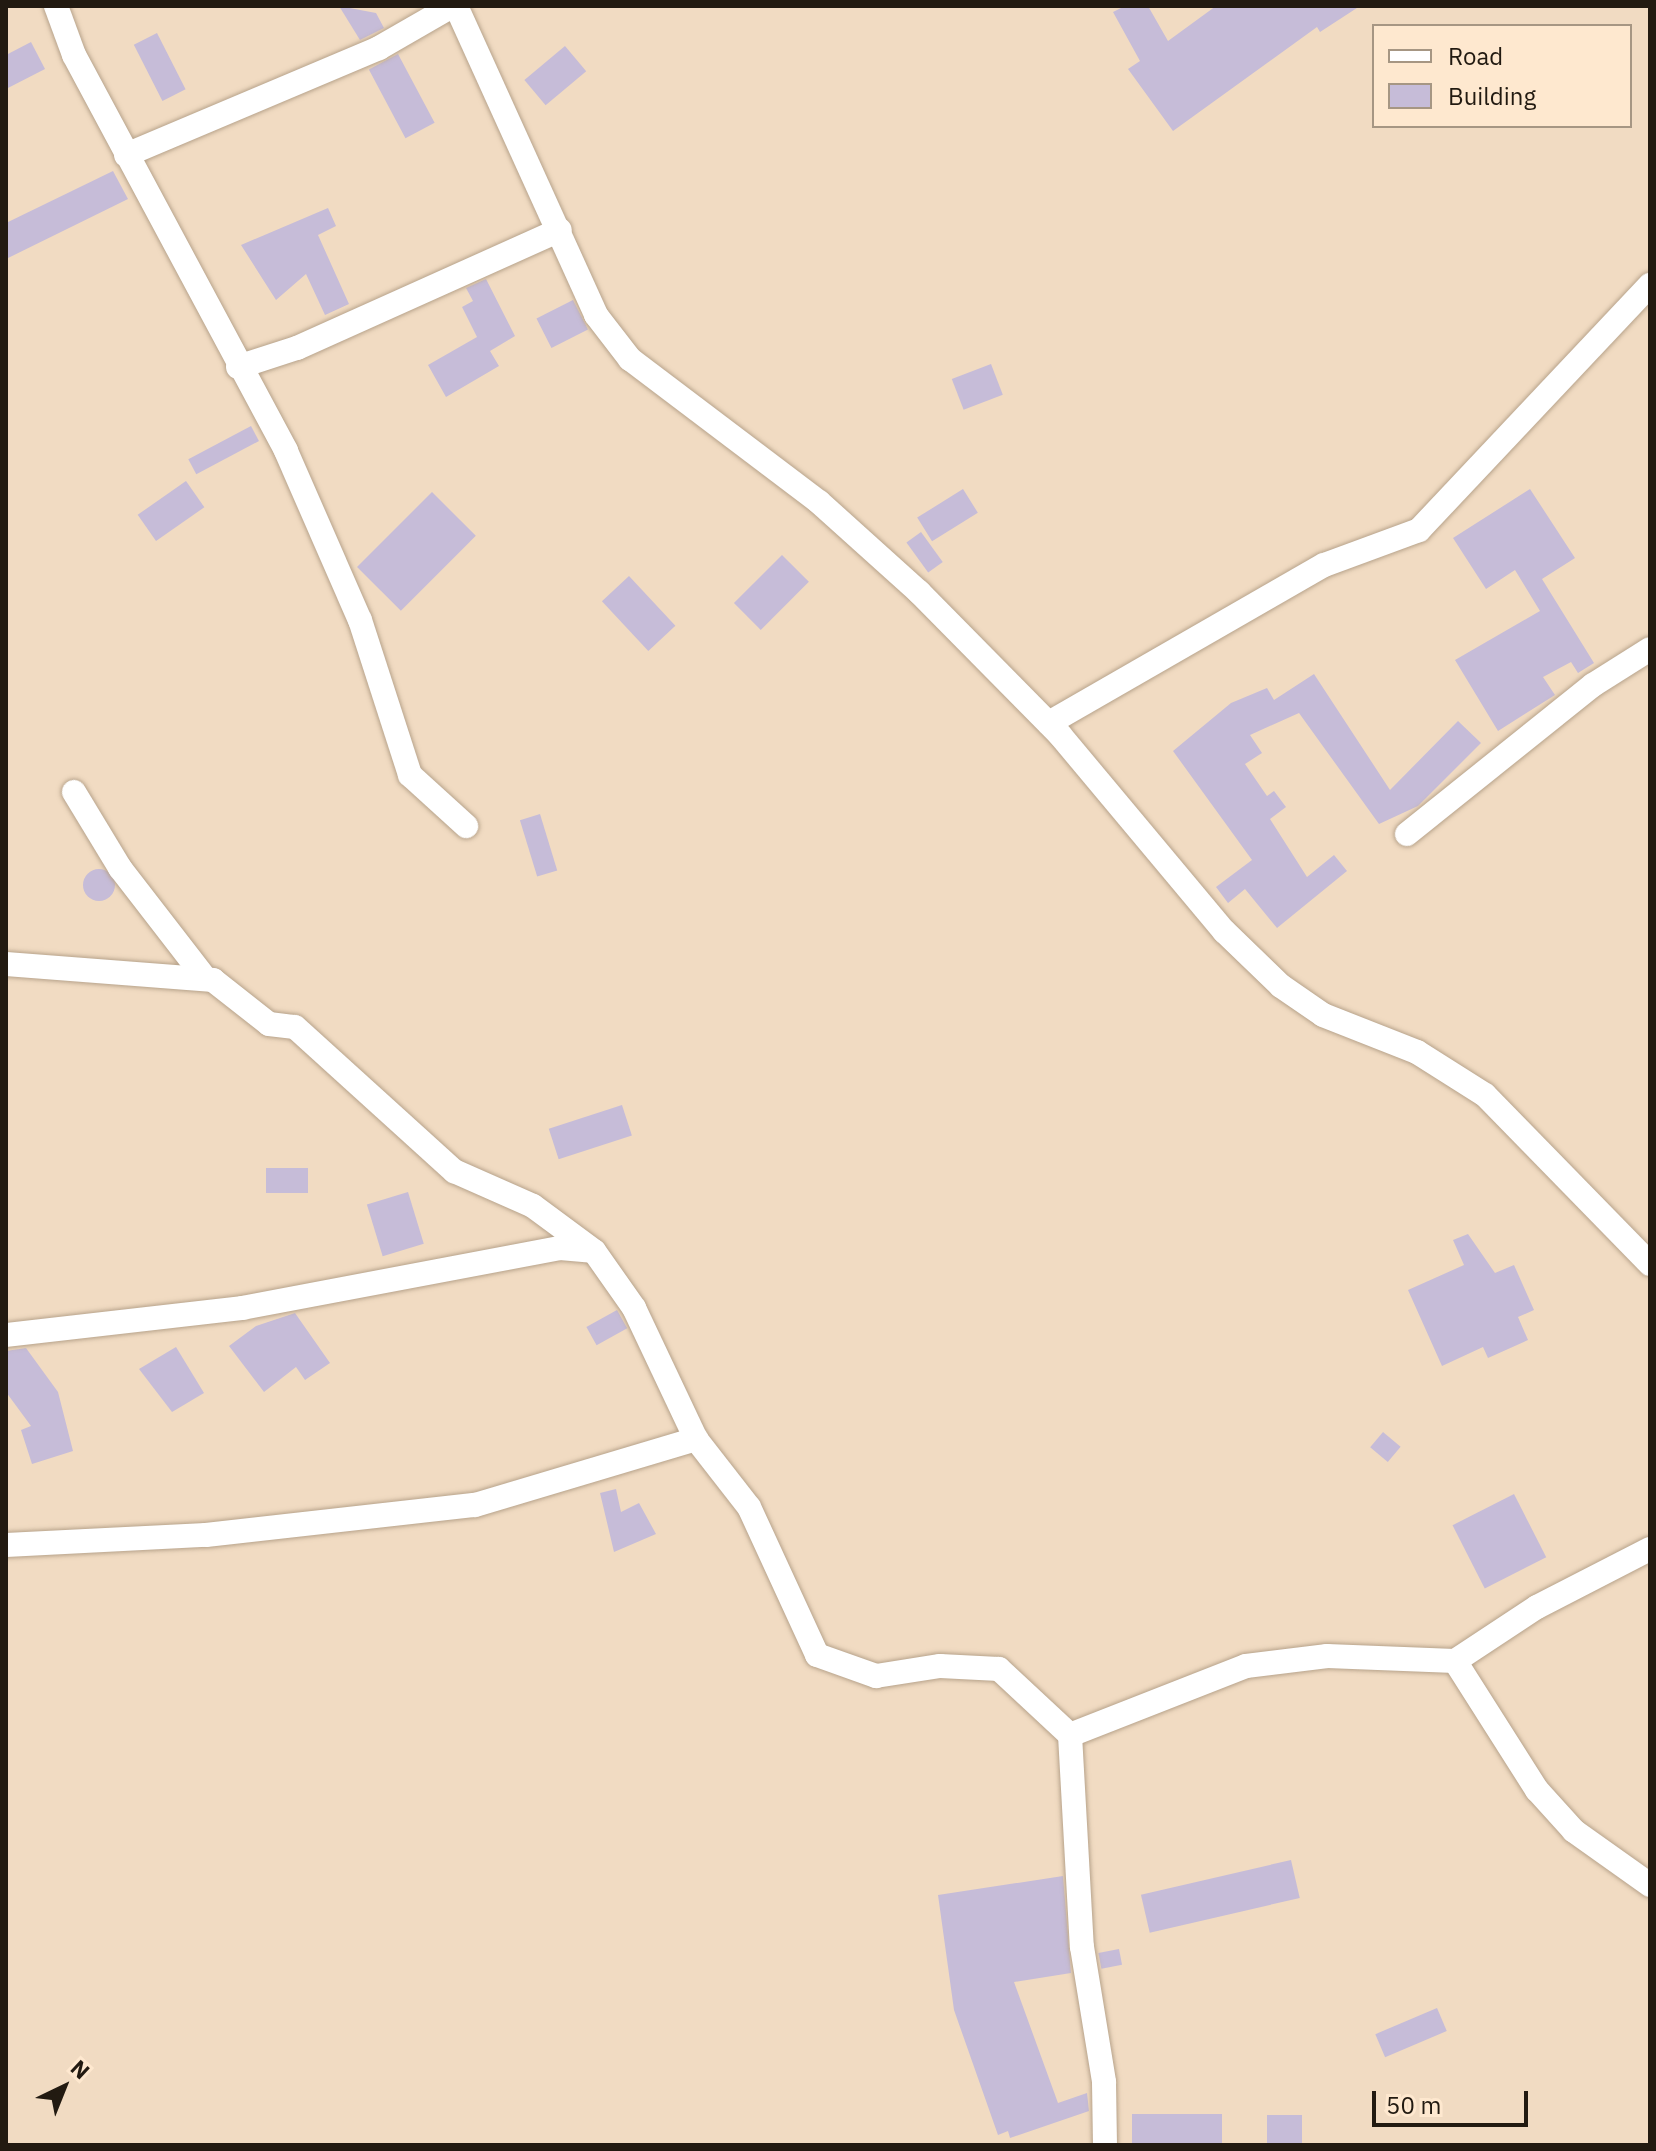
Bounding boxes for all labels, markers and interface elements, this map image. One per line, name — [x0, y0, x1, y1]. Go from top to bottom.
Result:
legend — [1372, 24, 1632, 128]
text: Road — [1448, 40, 1503, 72]
text: Building — [1448, 80, 1536, 112]
north arrow — [24, 2047, 104, 2127]
text: N — [65, 2053, 96, 2085]
scale bar — [1376, 2075, 1532, 2125]
text: 50 m — [1386, 2089, 1441, 2121]

